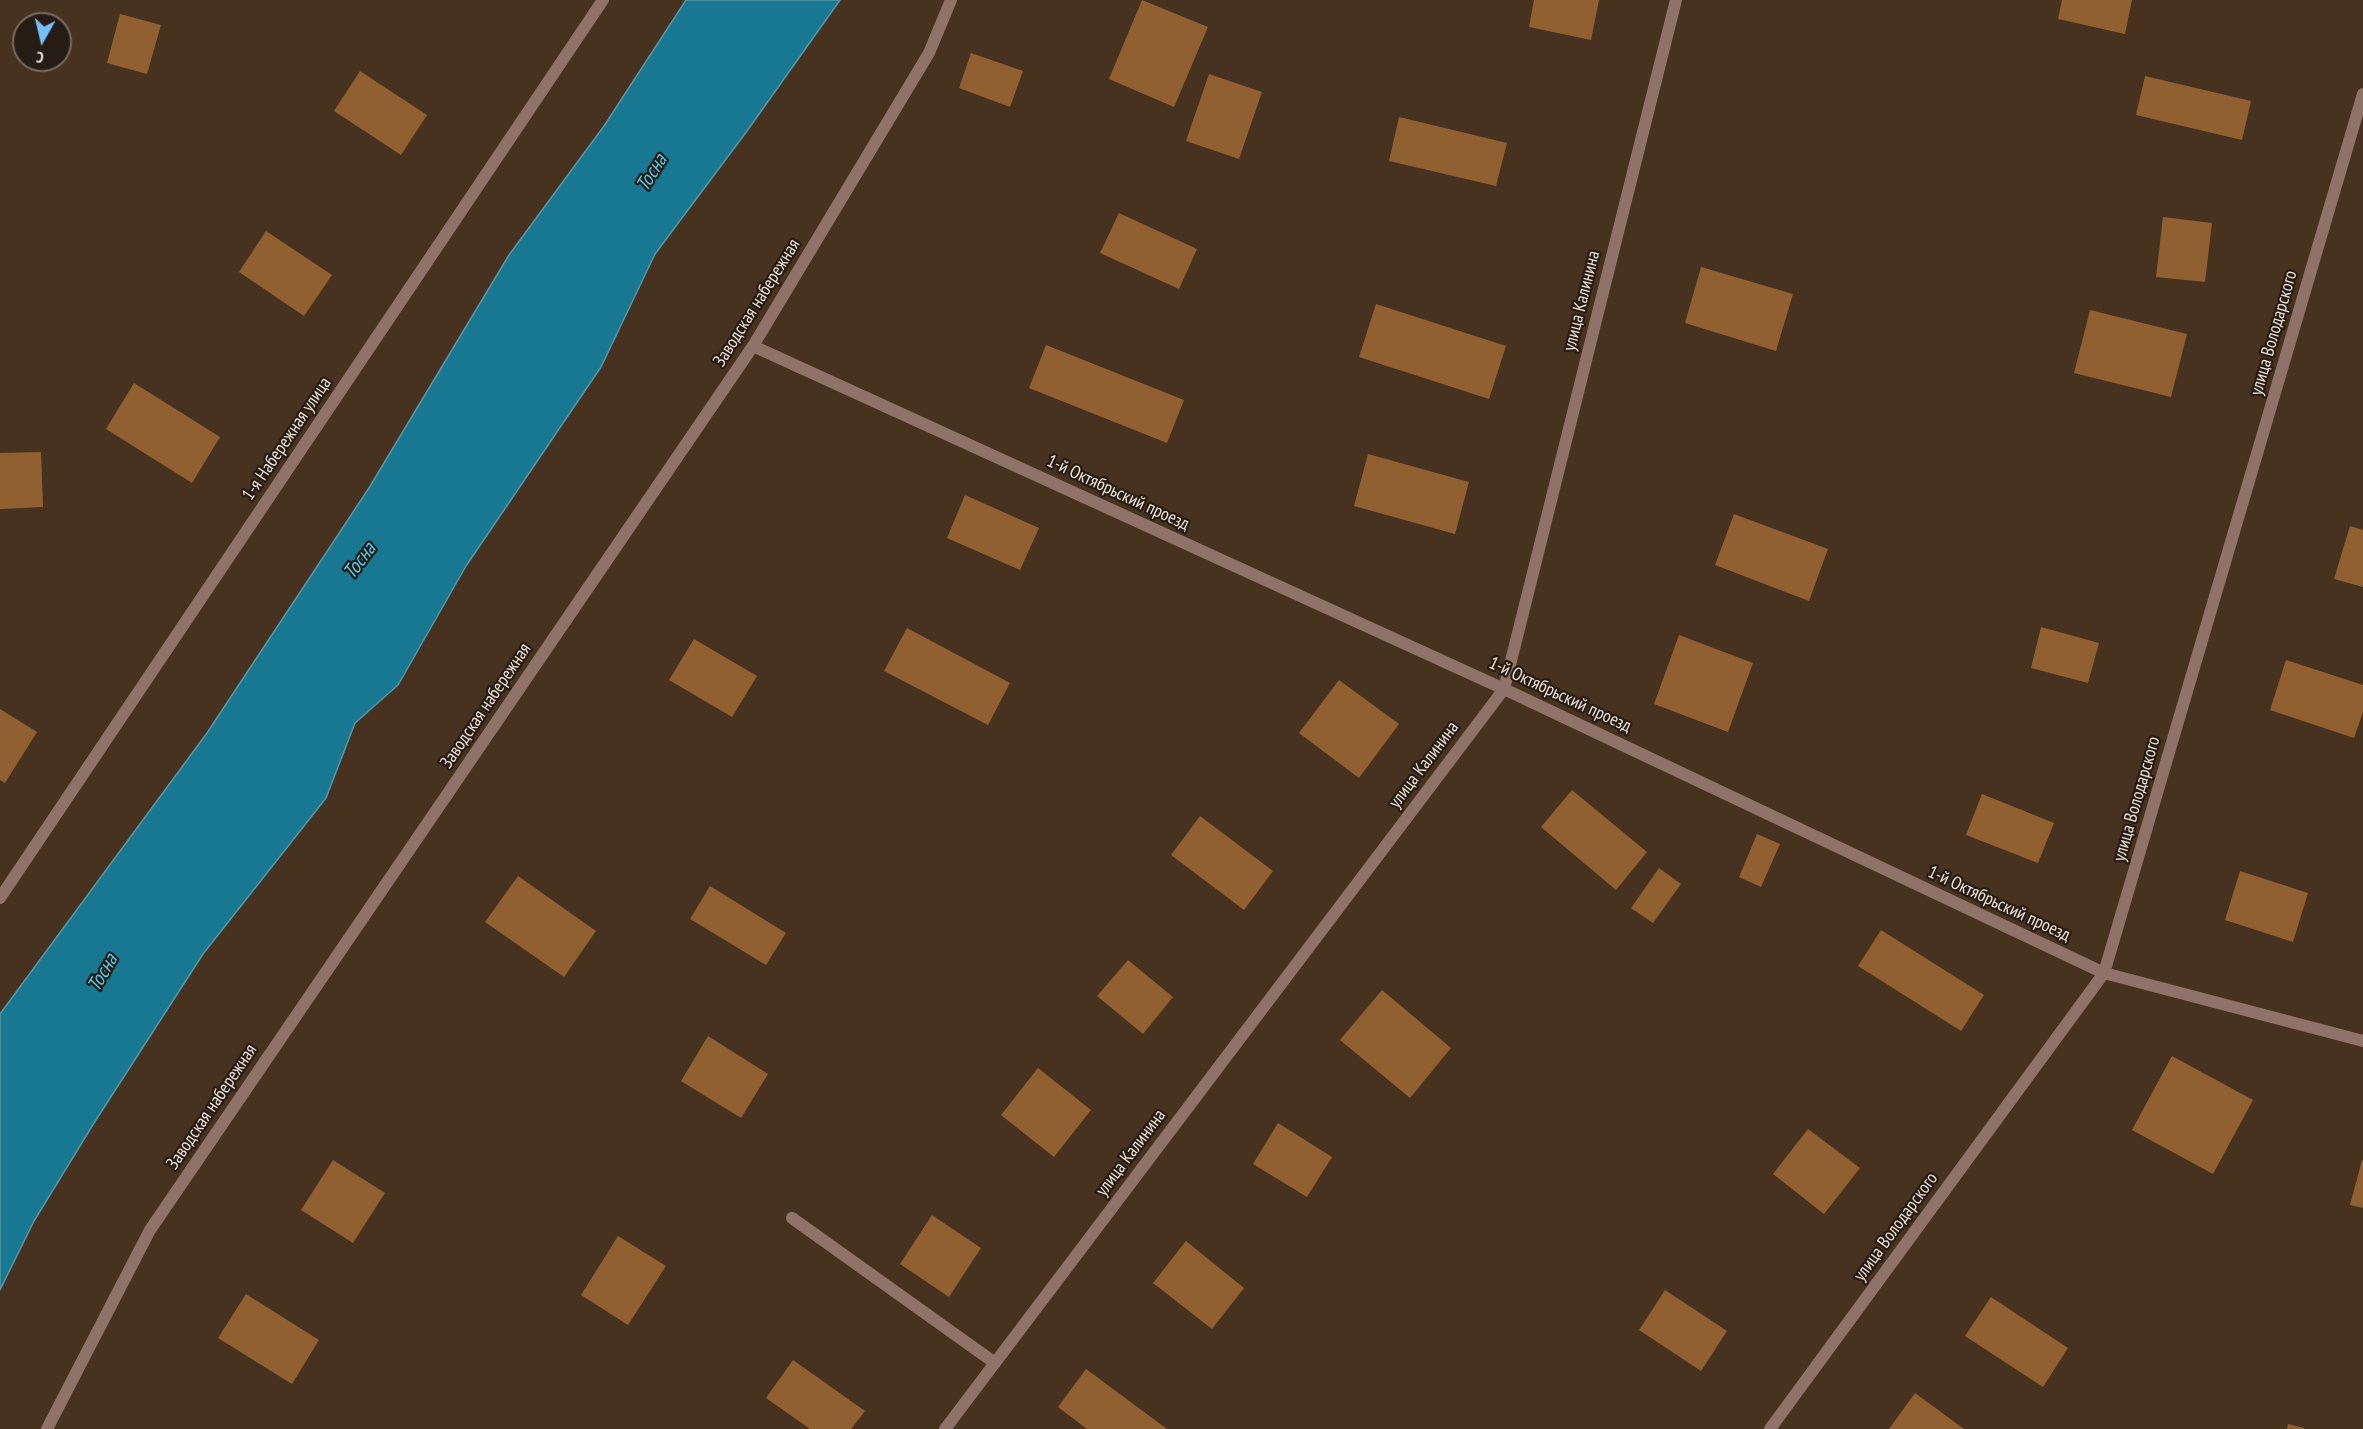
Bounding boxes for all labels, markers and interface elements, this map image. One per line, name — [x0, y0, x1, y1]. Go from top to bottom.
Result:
north arrow — [12, 12, 72, 72]
text: С — [35, 47, 45, 68]
water label: Тосна — [631, 150, 673, 196]
street label: Заводская набережная — [709, 235, 805, 371]
street label: улица Калинина — [1559, 249, 1605, 353]
street label: улица Володарского — [2246, 268, 2302, 398]
street label: 1-я Набережная улица — [238, 373, 336, 505]
street label: 1-й Октябрьский проезд — [1043, 450, 1193, 536]
water label: Тосна — [339, 538, 381, 584]
street label: Заводская набережная — [436, 639, 536, 773]
street label: 1-й Октябрьский проезд — [1485, 652, 1635, 738]
street label: улица Калинина — [1384, 717, 1464, 813]
street label: улица Володарского — [2109, 734, 2165, 864]
street label: 1-й Октябрьский проезд — [1924, 861, 2074, 947]
water label: Тосна — [83, 950, 123, 996]
street label: Заводская набережная — [162, 1040, 262, 1174]
street label: улица Калинина — [1091, 1105, 1171, 1201]
street label: улица Володарского — [1849, 1169, 1943, 1285]

